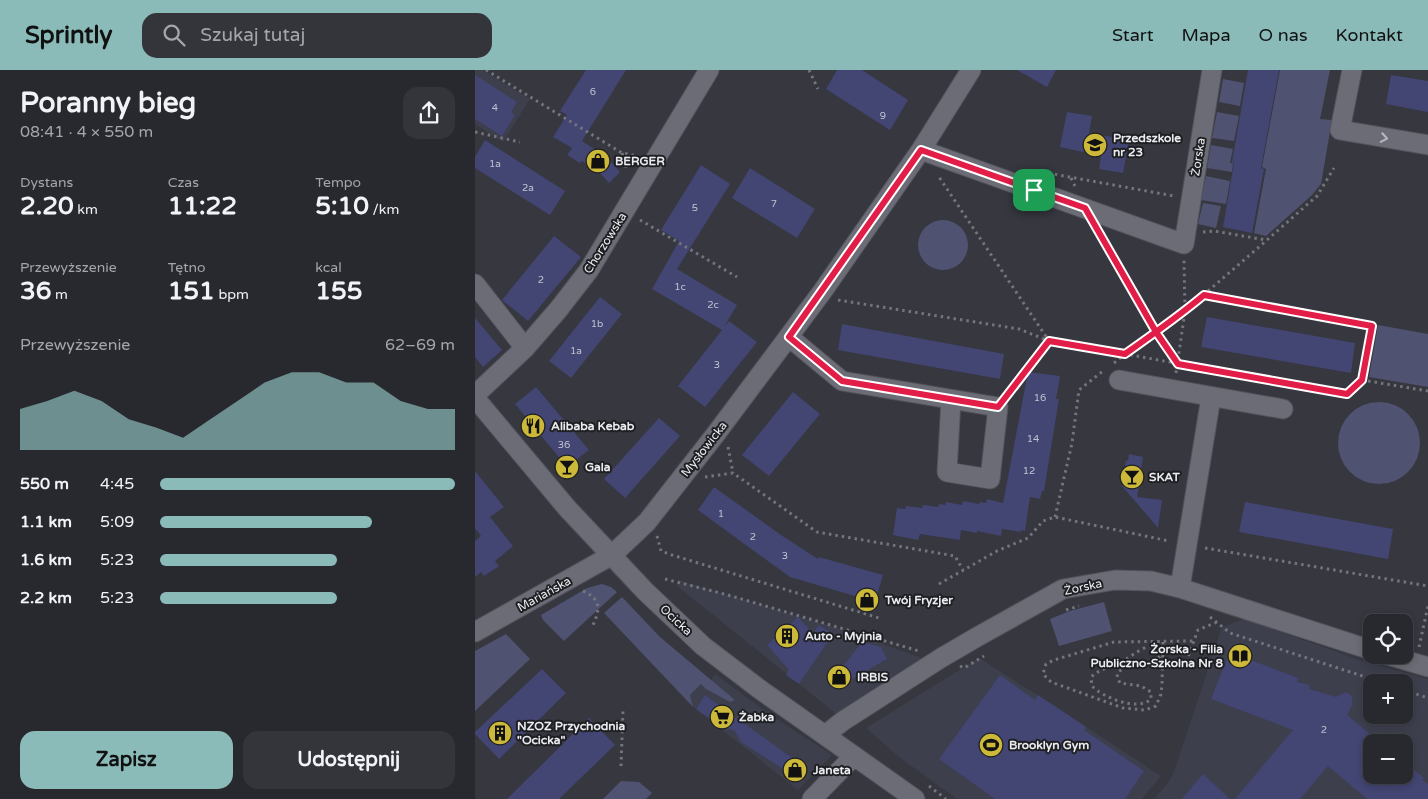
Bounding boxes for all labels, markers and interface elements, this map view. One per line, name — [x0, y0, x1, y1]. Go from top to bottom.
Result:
search box — [142, 13, 492, 58]
text: Sprintly — [25, 21, 112, 50]
icon: search — [160, 21, 188, 49]
text: Szukaj tutaj — [200, 24, 305, 46]
text: Start — [1112, 24, 1154, 46]
text: Mapa — [1182, 24, 1231, 46]
text: O nas — [1259, 24, 1308, 46]
text: Kontakt — [1336, 24, 1403, 46]
text: Poranny bieg — [20, 86, 196, 120]
house number: 6 — [590, 86, 596, 98]
button: share — [403, 87, 455, 139]
house number: 4 — [492, 102, 498, 114]
house number: 9 — [880, 110, 886, 122]
text: 08:41 · 4 × 550 m — [20, 122, 153, 142]
place label: Przedszkole nr 23 — [1113, 131, 1181, 159]
school or university icon: Przedszkole nr 23 — [1082, 132, 1108, 158]
one-way arrow — [1380, 132, 1388, 142]
street label: Żorska — [1188, 137, 1208, 177]
shop icon: BERGER — [585, 148, 611, 174]
place label: BERGER — [615, 154, 665, 168]
house number: 1a — [489, 158, 501, 170]
pin — [1013, 169, 1055, 211]
text: Dystans — [20, 174, 73, 191]
text: Czas — [168, 174, 199, 191]
text: Tempo — [315, 174, 361, 191]
icon: arrive — [1020, 176, 1048, 204]
house number: 2a — [522, 182, 534, 194]
text: 2.20 — [20, 191, 74, 221]
text: 11:22 — [168, 191, 237, 221]
text: 5:10 — [315, 191, 369, 221]
house number: 7 — [771, 198, 777, 210]
text: km — [74, 201, 98, 218]
text: /km — [369, 201, 399, 218]
house number: 5 — [692, 202, 698, 214]
street label: Chorzowska — [581, 210, 629, 276]
text: Przewyższenie — [20, 259, 117, 276]
text: Tętno — [168, 259, 206, 276]
text: kcal — [315, 259, 342, 276]
house number: 2 — [538, 274, 544, 286]
text: 36 — [20, 276, 51, 306]
text: 151 — [168, 276, 215, 306]
text: 155 — [315, 276, 362, 306]
house number: 1c — [674, 281, 686, 293]
text: m — [51, 286, 68, 303]
text: bpm — [215, 286, 249, 303]
house number: 2c — [707, 299, 719, 311]
house number: 1b — [591, 318, 603, 330]
text: Przewyższenie — [20, 335, 130, 355]
text: 62–69 m — [385, 335, 455, 355]
house number: 1a — [570, 345, 582, 357]
house number: 3 — [714, 359, 720, 371]
house number: 16 — [1034, 392, 1046, 404]
restaurant icon: Alibaba Kebab — [520, 413, 546, 439]
place label: Alibaba Kebab — [551, 419, 635, 433]
street label: Mysłowicka — [678, 419, 730, 479]
house number: 14 — [1027, 433, 1039, 445]
house number: 36 — [558, 439, 570, 451]
bar icon: Gala — [554, 454, 580, 480]
place label: Gala — [585, 460, 611, 474]
bar icon: SKAT — [1119, 464, 1145, 490]
house number: 12 — [1023, 465, 1035, 477]
place label: SKAT — [1149, 470, 1180, 484]
text: 550 m — [20, 474, 69, 494]
text: 4:45 — [100, 474, 134, 494]
house number: 1 — [718, 508, 724, 520]
text: 1.1 km — [20, 512, 72, 532]
text: 5:09 — [100, 512, 134, 532]
house number: 2 — [750, 531, 756, 543]
text: 1.6 km — [20, 550, 72, 570]
text: 5:23 — [100, 550, 134, 570]
house number: 3 — [782, 550, 788, 562]
street label: Mariańska — [515, 574, 573, 614]
street label: Żorska — [1063, 576, 1103, 598]
shop icon: Twój Fryzjer — [854, 587, 880, 613]
text: 2.2 km — [20, 588, 72, 608]
text: 5:23 — [100, 588, 134, 608]
place label: Twój Fryzjer — [884, 593, 953, 608]
street label: Ocicka — [657, 602, 695, 638]
map controls — [1363, 614, 1413, 784]
button: locate — [1363, 614, 1413, 664]
building icon: Auto - Myjnia — [774, 623, 800, 649]
place label: Auto - Myjnia — [805, 629, 882, 644]
place label: Żorska - Filia Publiczno-Szkolna Nr 8 — [1090, 642, 1223, 670]
library icon: Żorska - Filia Publiczno-Szkolna Nr 8 — [1227, 643, 1253, 669]
shop icon: IRBIS — [826, 664, 852, 690]
place label: IRBIS — [857, 670, 889, 684]
button: + — [1363, 674, 1413, 724]
supermarket icon: Żabka — [709, 704, 735, 730]
place label: Żabka — [739, 710, 774, 724]
place label: NZOZ Przychodnia "Ocicka" — [517, 719, 626, 747]
building icon: NZOZ Przychodnia "Ocicka" — [487, 720, 513, 746]
house number: 2 — [1321, 724, 1327, 736]
button: Zapisz — [20, 731, 233, 789]
button: Udostępnij — [243, 731, 455, 789]
sports icon: Brooklyn Gym — [978, 732, 1004, 758]
button: − — [1363, 734, 1413, 784]
place label: Brooklyn Gym — [1009, 738, 1089, 753]
shop icon: Janeta — [782, 757, 808, 783]
place label: Janeta — [812, 763, 851, 777]

